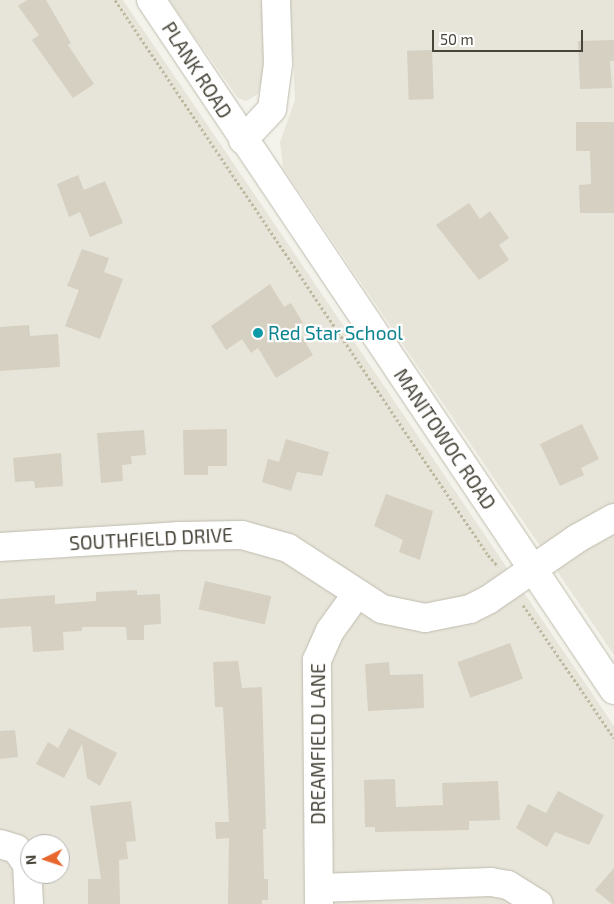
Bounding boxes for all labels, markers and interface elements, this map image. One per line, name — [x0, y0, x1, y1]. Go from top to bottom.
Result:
street label: PLANK ROAD — [157, 17, 237, 123]
scale bar — [434, 20, 585, 52]
text: 50 m — [440, 30, 474, 48]
place label: Red Star School — [268, 322, 403, 344]
marker: Red Star School — [252, 327, 264, 339]
street label: MANITOWOC ROAD — [389, 364, 501, 514]
street label: SOUTHFIELD DRIVE — [69, 523, 233, 555]
street label: DREAMFIELD LANE — [307, 663, 329, 825]
north arrow — [20, 834, 70, 884]
text: N — [22, 854, 39, 866]

